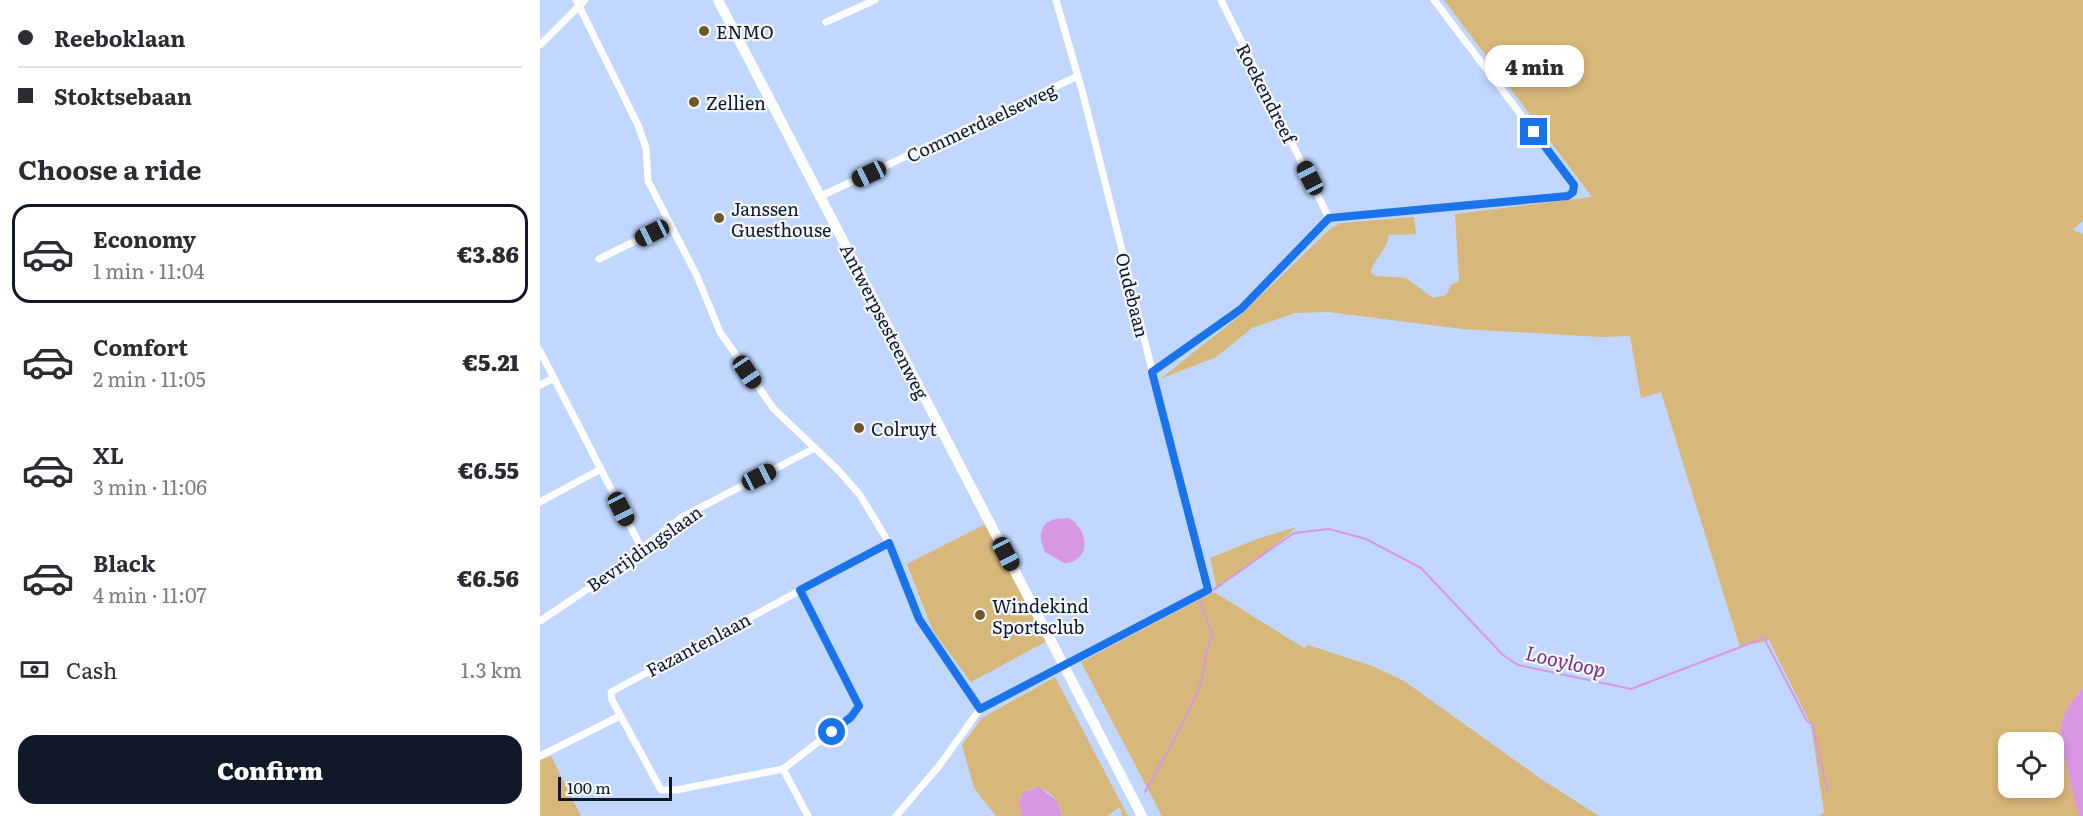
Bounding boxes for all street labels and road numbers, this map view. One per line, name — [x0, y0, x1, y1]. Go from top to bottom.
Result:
street label: Roekendreef — [1230, 38, 1305, 149]
street label: Commerdaelseweg — [902, 75, 1061, 169]
street label: Antwerpsesteenweg — [834, 238, 936, 404]
street label: Oudebaan — [1109, 250, 1157, 340]
street label: Bevrijdingslaan — [581, 498, 707, 598]
street label: Fazantenlaan — [641, 605, 755, 683]

